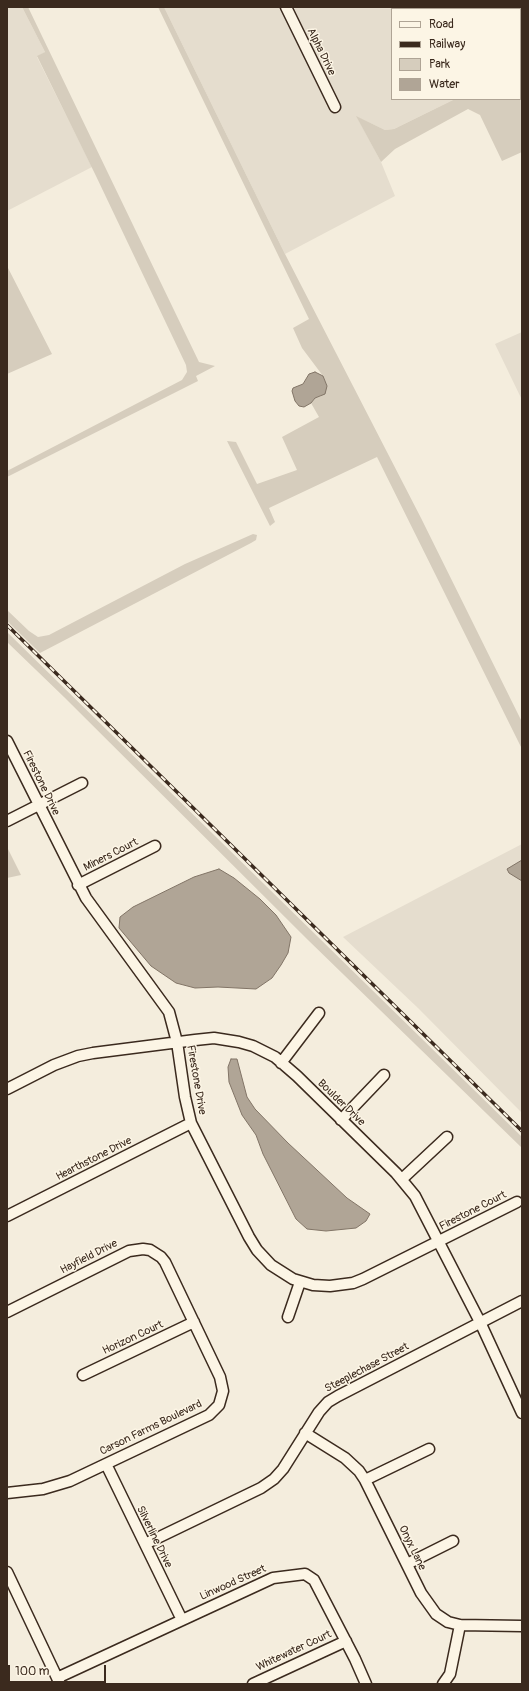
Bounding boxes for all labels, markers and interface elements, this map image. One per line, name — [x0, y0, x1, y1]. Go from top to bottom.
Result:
legend — [391, 8, 521, 100]
text: Road — [429, 17, 454, 32]
street label: Alpha Drive — [304, 26, 338, 78]
text: Railway — [429, 37, 465, 52]
text: Park — [429, 57, 450, 72]
text: Water — [429, 77, 460, 92]
street label: Firestone Drive — [20, 748, 62, 818]
street label: Miners Court — [82, 836, 140, 874]
street label: Firestone Drive — [183, 1044, 209, 1116]
street label: Boulder Drive — [314, 1077, 368, 1129]
street label: Hearthstone Drive — [54, 1134, 134, 1184]
street label: Firestone Court — [437, 1188, 509, 1234]
street label: Hayfield Drive — [58, 1237, 120, 1277]
street label: Horizon Court — [101, 1318, 165, 1358]
street label: Steeplechase Street — [323, 1340, 411, 1396]
street label: Carson Farms Boulevard — [98, 1398, 204, 1458]
street label: Silverline Drive — [133, 1504, 175, 1570]
street label: Onyx Lane — [396, 1523, 428, 1573]
street label: Linwood Street — [198, 1563, 268, 1603]
street label: Whitewater Court — [254, 1628, 334, 1674]
scale bar — [10, 1657, 108, 1683]
text: 100 m — [15, 1664, 49, 1679]

